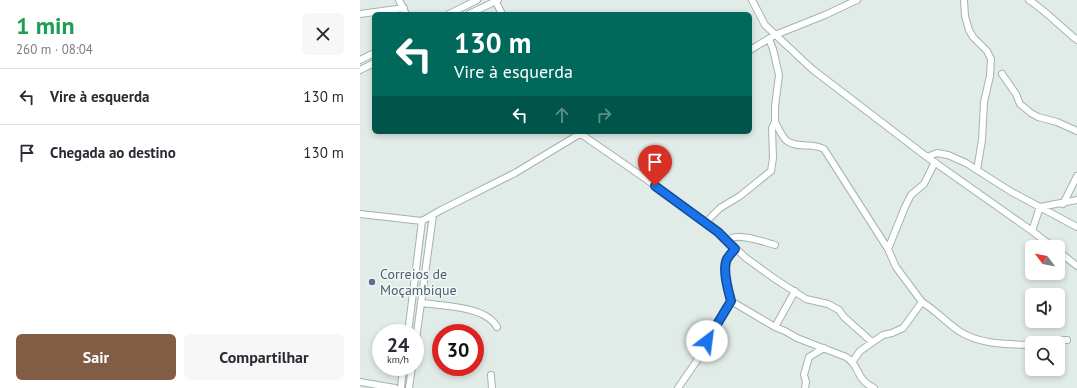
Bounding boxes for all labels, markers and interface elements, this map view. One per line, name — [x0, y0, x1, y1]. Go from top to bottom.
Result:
text: 1 min — [16, 10, 75, 41]
button: close — [302, 13, 344, 55]
text: 130 m — [454, 24, 531, 61]
icon: left — [388, 28, 440, 80]
text: 260 m · 08:04 — [16, 41, 93, 58]
text: Vire à esquerda — [454, 60, 573, 83]
icon: left — [16, 86, 38, 108]
text: Vire à esquerda — [50, 87, 149, 106]
text: 130 m — [303, 87, 344, 106]
icon: left — [509, 104, 531, 126]
icon: ahead — [551, 104, 573, 126]
icon: right — [593, 104, 615, 126]
icon: arrive — [16, 142, 38, 164]
text: Chegada ao destino — [50, 143, 176, 162]
text: 130 m — [303, 143, 344, 162]
pin — [638, 145, 672, 186]
icon: arrive — [644, 151, 666, 173]
north arrow — [1025, 240, 1065, 280]
map controls — [1025, 240, 1065, 376]
place label: Correios de Moçambique — [380, 265, 457, 299]
marker: Correios de Moçambique — [367, 277, 377, 287]
button: sound — [1025, 288, 1065, 328]
position arrow — [686, 320, 728, 362]
speed limit sign: 30 — [432, 324, 484, 376]
text: 24 — [387, 332, 409, 358]
button: Sair — [16, 334, 176, 380]
button: Compartilhar — [184, 334, 344, 380]
button: search — [1025, 336, 1065, 376]
text: km/h — [387, 353, 409, 366]

